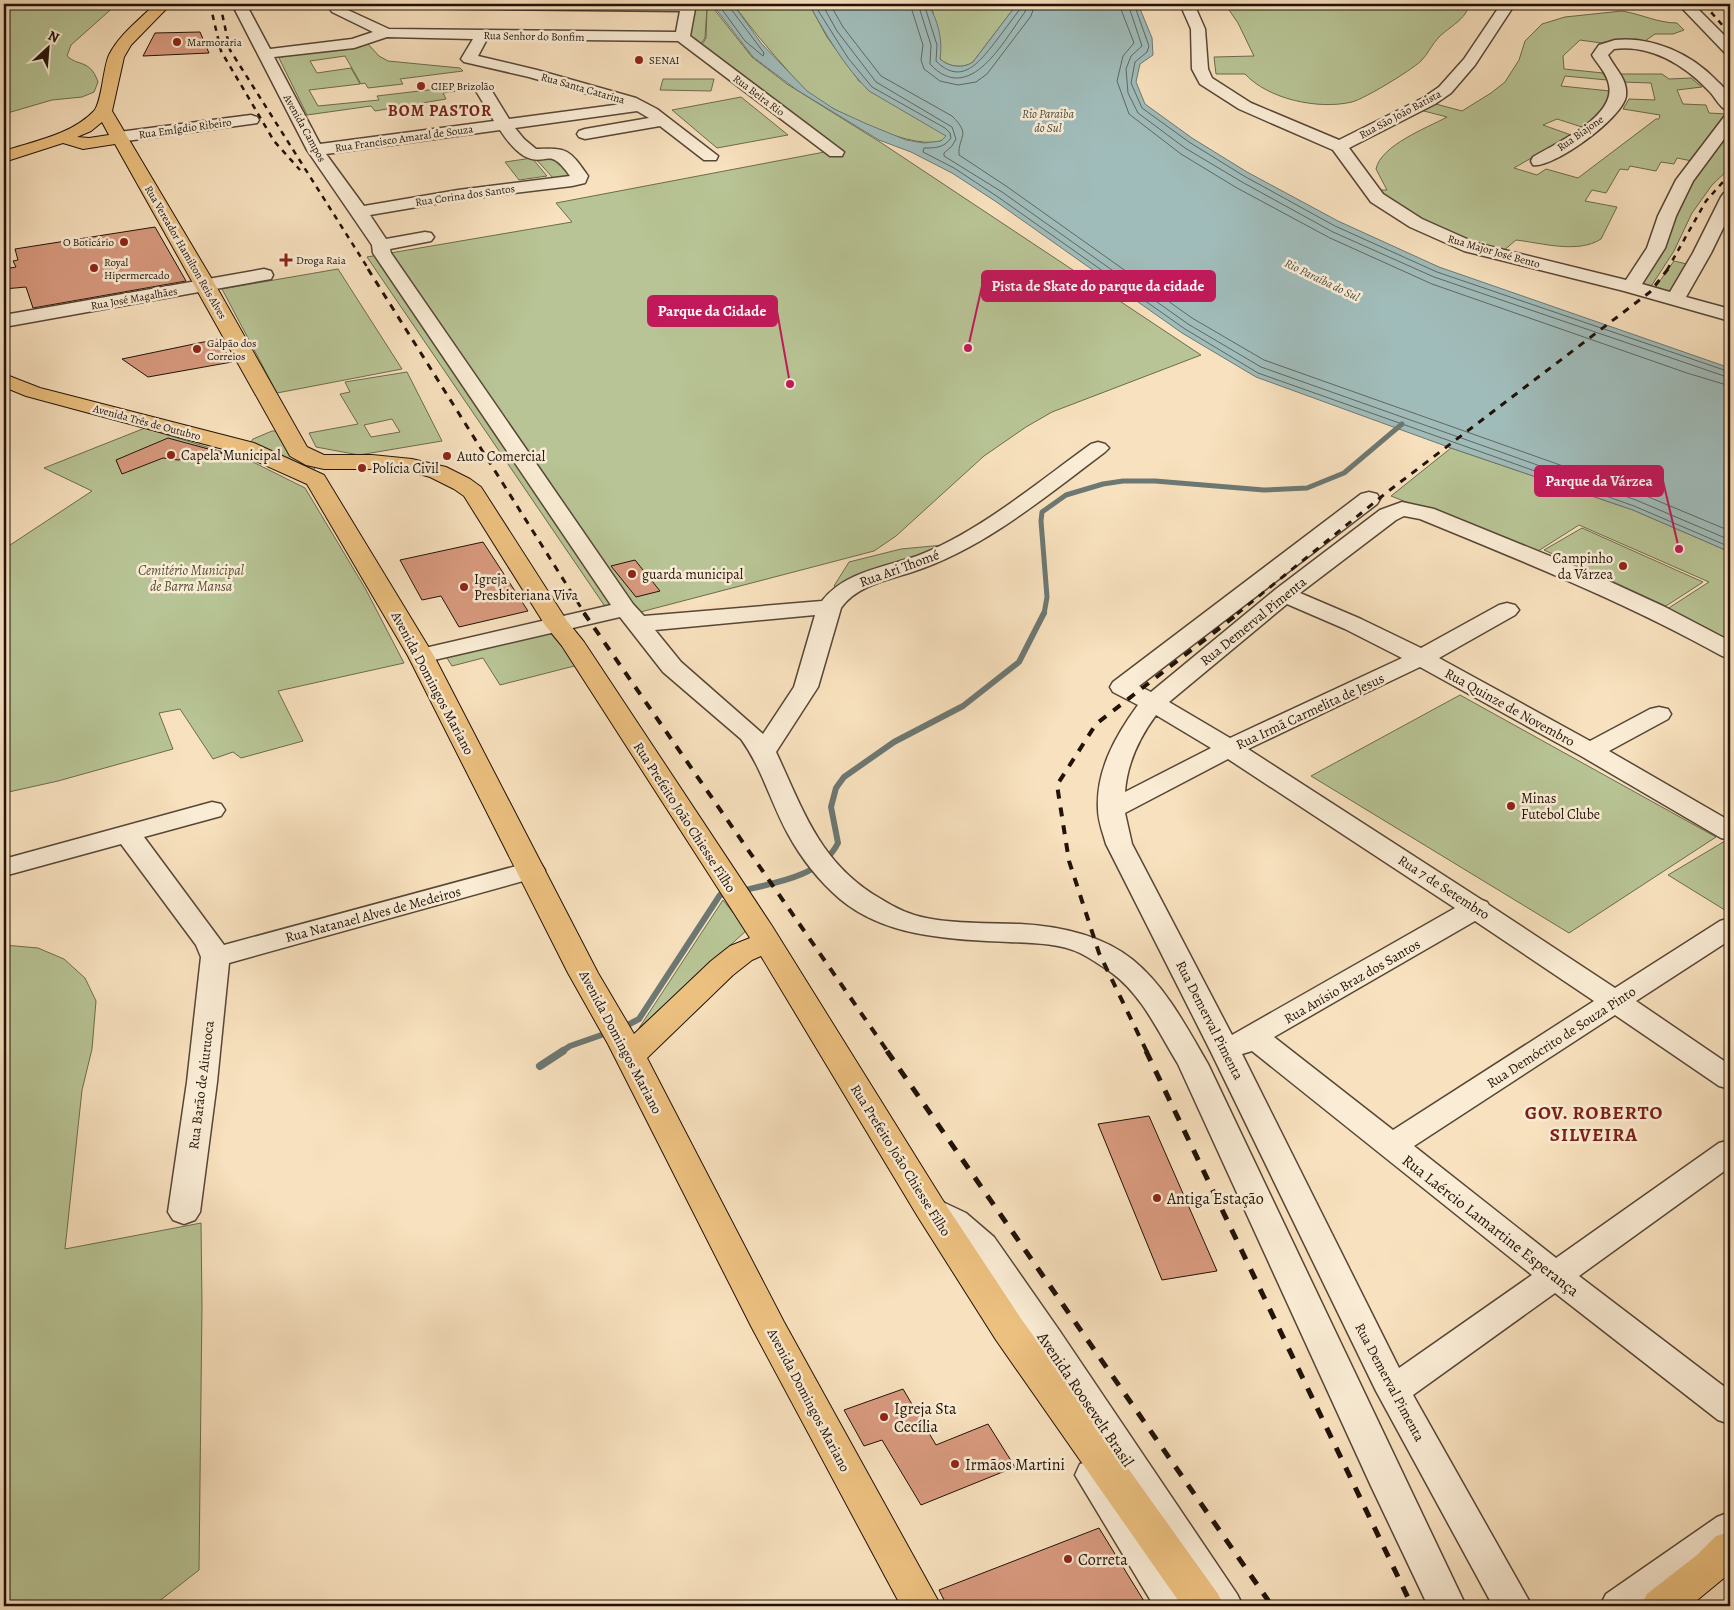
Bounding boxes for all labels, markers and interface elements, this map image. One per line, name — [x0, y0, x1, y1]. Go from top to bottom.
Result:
north arrow — [22, 22, 72, 72]
text: N — [45, 26, 62, 48]
street label: Rua Senhor do Bonfim — [483, 28, 585, 45]
place label: Marmoraria — [187, 35, 243, 50]
marker: Marmoraria — [171, 36, 183, 48]
place label: SENAI — [649, 53, 680, 68]
marker: SENAI — [633, 54, 645, 66]
street label: Rua Santa Catarina — [539, 69, 627, 108]
street label: Rua Beira Rio — [730, 71, 788, 120]
place label: CIEP Brizolão — [431, 79, 495, 94]
marker: CIEP Brizolão — [415, 80, 427, 92]
street label: Rua São João Batista — [1357, 86, 1445, 142]
street label: Avenida Campos — [279, 91, 329, 165]
district label: BOM PASTOR — [388, 100, 492, 122]
water label: Rio Paraiba do Sul — [1022, 106, 1074, 136]
street label: Rua Biajone — [1554, 112, 1607, 155]
street label: Rua EmÍgdio Ribeiro — [138, 114, 233, 142]
street label: Rua Francisco Amaral de Souza — [334, 121, 475, 156]
street label: Rua Corina dos Santos — [414, 181, 516, 210]
street label: Rua Vereador Hamilton Reis Alves — [141, 183, 230, 322]
street label: Rua Major José Bento — [1446, 231, 1542, 272]
place label: O Boticário — [63, 235, 115, 250]
marker: O Boticário — [118, 236, 130, 248]
place label: Droga Raia — [296, 253, 347, 268]
marker: Droga Raia — [280, 254, 292, 266]
place label: Royal Hipermercado — [104, 255, 170, 283]
water label: Rio Paraíba do Sul — [1282, 255, 1362, 305]
marker: Royal Hipermercado — [88, 262, 100, 274]
callout: Pista de Skate do parque da cidade — [982, 271, 1215, 301]
text: Pista de Skate do parque da cidade — [991, 276, 1205, 296]
street label: Rua José Magalhães — [90, 283, 179, 313]
callout: Parque da Cidade — [648, 296, 777, 326]
text: Parque da Cidade — [658, 301, 766, 321]
place label: Galpão dos Correios — [207, 336, 256, 364]
marker: Galpão dos Correios — [191, 343, 203, 355]
street label: Avenida Três de Outubro — [90, 401, 203, 444]
place label: Capela Municipal — [181, 446, 281, 465]
place label: Auto Comercial — [456, 447, 546, 466]
marker: Capela Municipal — [165, 449, 177, 461]
marker: Auto Comercial — [441, 450, 453, 462]
place label: Polícia Civil — [372, 459, 439, 478]
marker: Polícia Civil — [356, 462, 368, 474]
callout: Parque da Várzea — [1535, 466, 1663, 496]
text: Parque da Várzea — [1545, 471, 1654, 491]
street label: Rua Ari Thomé — [857, 545, 942, 592]
place label: Campinho da Várzea — [1553, 549, 1613, 584]
marker: Campinho da Várzea — [1617, 560, 1629, 572]
park label: Cemitério Municipal de Barra Mansa — [138, 561, 245, 596]
place label: guarda municipal — [642, 565, 744, 584]
marker: guarda municipal — [626, 568, 638, 580]
place label: Igreja Presbiteriana Viva — [474, 570, 578, 605]
street label: Rua Demerval Pimenta — [1196, 572, 1311, 670]
marker: Igreja Presbiteriana Viva — [458, 581, 470, 593]
street label: Avenida Domingos Mariano — [386, 607, 478, 758]
street label: Rua Quinze de Novembro — [1441, 664, 1578, 751]
street label: Rua Irmã Carmelita de Jesus — [1233, 669, 1388, 754]
street label: Rua Prefeito João Chiesse Filho — [629, 738, 740, 896]
place label: Minas Futebol Clube — [1521, 789, 1600, 824]
marker: Minas Futebol Clube — [1505, 800, 1517, 812]
street label: Rua 7 de Setembro — [1394, 851, 1493, 924]
street label: Rua Natanael Alves de Medeiros — [283, 882, 463, 947]
street label: Rua Anísio Braz dos Santos — [1281, 935, 1424, 1028]
street label: Rua Demerval Pimenta — [1171, 957, 1248, 1084]
street label: Avenida Domingos Mariano — [574, 966, 666, 1117]
street label: Rua Demócrito de Souza Pinto — [1483, 982, 1639, 1093]
street label: Rua Barão de Aiuruoca — [184, 1019, 219, 1151]
street label: Rua Prefeito João Chiesse Filho — [846, 1081, 955, 1240]
district label: GOV. ROBERTO SILVEIRA — [1525, 1100, 1663, 1148]
street label: Rua Laércio Lamartine Esperança — [1397, 1150, 1584, 1302]
place label: Antiga Estação — [1166, 1188, 1264, 1210]
marker: Antiga Estação — [1151, 1192, 1163, 1204]
street label: Rua Demerval Pimenta — [1350, 1320, 1429, 1445]
street label: Avenida Domingos Mariano — [762, 1324, 854, 1475]
street label: Avenida Roosevelt Brasil — [1031, 1327, 1139, 1471]
place label: Igreja Sta Cecília — [894, 1398, 957, 1438]
marker: Igreja Sta Cecília — [878, 1411, 890, 1423]
place label: Irmãos Martini — [965, 1454, 1065, 1476]
marker: Irmãos Martini — [949, 1458, 961, 1470]
place label: Correta — [1078, 1549, 1128, 1571]
marker: Correta — [1062, 1553, 1074, 1565]

